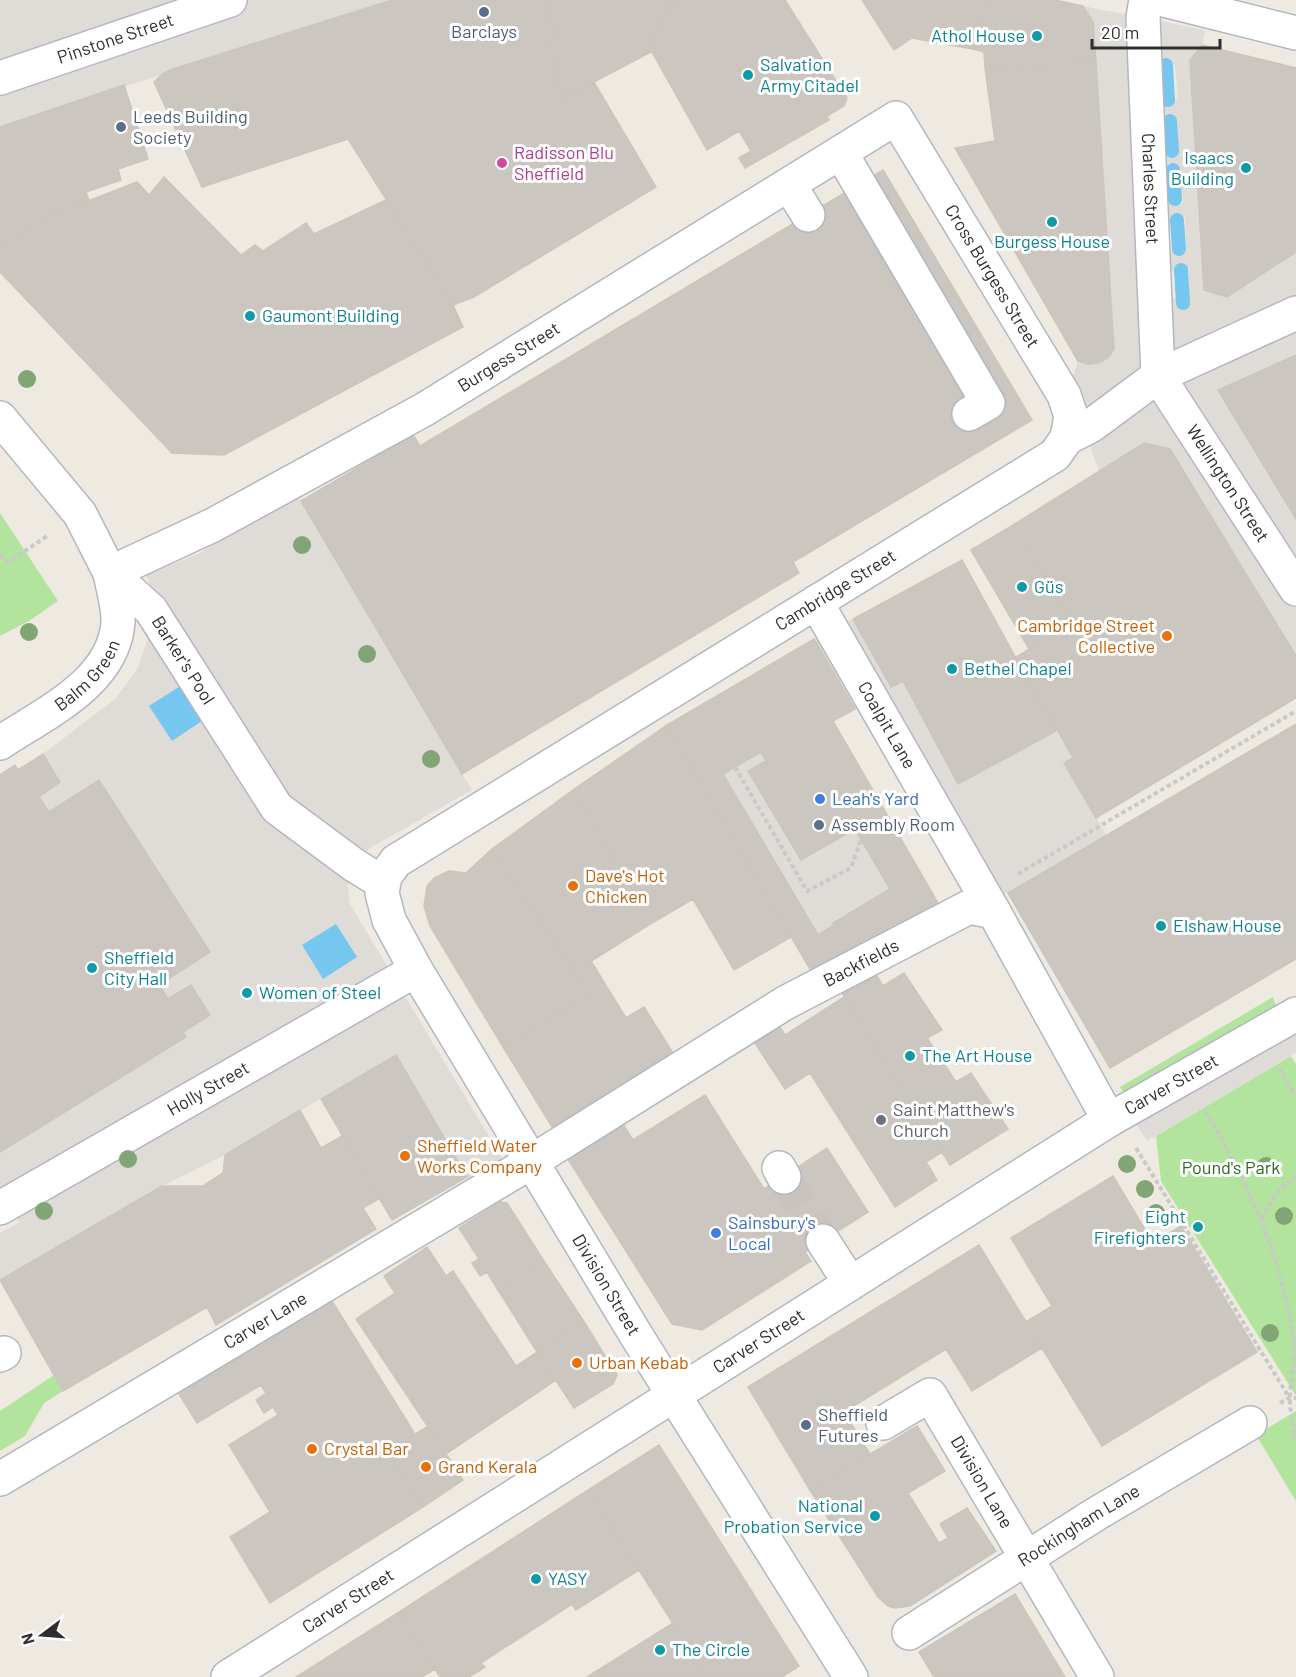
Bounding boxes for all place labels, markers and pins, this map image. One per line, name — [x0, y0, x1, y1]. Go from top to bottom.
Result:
marker: Barclays — [477, 5, 491, 19]
place label: Barclays — [451, 20, 517, 42]
place label: Athol House — [931, 24, 1025, 46]
marker: Athol House — [1030, 29, 1044, 43]
place label: Salvation Army Citadel — [760, 53, 859, 96]
marker: Salvation Army Citadel — [741, 68, 755, 82]
place label: Leeds Building Society — [133, 105, 248, 148]
marker: Leeds Building Society — [114, 120, 128, 134]
place label: Radisson Blu Sheffield — [514, 141, 614, 184]
place label: Isaacs Building — [1171, 146, 1234, 189]
marker: Radisson Blu Sheffield — [495, 156, 509, 170]
marker: Isaacs Building — [1239, 161, 1253, 175]
marker: Burgess House — [1045, 215, 1059, 229]
place label: Burgess House — [994, 230, 1110, 252]
place label: Gaumont Building — [262, 304, 399, 326]
marker: Gaumont Building — [243, 309, 257, 323]
place label: Güs — [1034, 575, 1063, 597]
marker: Güs — [1015, 580, 1029, 594]
place label: Cambridge Street Collective — [1017, 614, 1155, 657]
marker: Cambridge Street Collective — [1160, 629, 1174, 643]
place label: Bethel Chapel — [964, 657, 1072, 679]
marker: Bethel Chapel — [945, 662, 959, 676]
place label: Leah's Yard — [832, 787, 919, 809]
marker: Leah's Yard — [813, 792, 827, 806]
place label: Assembly Room — [831, 813, 955, 835]
marker: Assembly Room — [812, 818, 826, 832]
place label: Dave's Hot Chicken — [585, 864, 665, 907]
marker: Dave's Hot Chicken — [566, 879, 580, 893]
place label: Elshaw House — [1173, 914, 1282, 936]
marker: Elshaw House — [1154, 919, 1168, 933]
place label: Sheffield City Hall — [104, 946, 174, 989]
marker: Sheffield City Hall — [85, 961, 99, 975]
place label: Women of Steel — [259, 981, 381, 1003]
marker: Women of Steel — [240, 986, 254, 1000]
place label: The Art House — [922, 1044, 1032, 1066]
marker: The Art House — [903, 1049, 917, 1063]
place label: Saint Matthew's Church — [893, 1098, 1015, 1141]
marker: Saint Matthew's Church — [874, 1113, 888, 1127]
place label: Sheffield Water Works Company — [417, 1134, 542, 1177]
marker: Sheffield Water Works Company — [398, 1149, 412, 1163]
place label: Eight Firefighters — [1094, 1205, 1186, 1248]
place label: Sainsbury's Local — [728, 1211, 816, 1254]
marker: Eight Firefighters — [1191, 1220, 1205, 1234]
marker: Sainsbury's Local — [709, 1226, 723, 1240]
place label: Urban Kebab — [589, 1351, 689, 1373]
marker: Urban Kebab — [570, 1356, 584, 1370]
place label: Sheffield Futures — [818, 1403, 888, 1446]
marker: Sheffield Futures — [799, 1418, 813, 1432]
place label: Crystal Bar — [324, 1437, 409, 1459]
marker: Crystal Bar — [305, 1442, 319, 1456]
place label: Grand Kerala — [438, 1455, 537, 1477]
marker: Grand Kerala — [419, 1460, 433, 1474]
place label: National Probation Service — [724, 1494, 863, 1537]
marker: National Probation Service — [868, 1509, 882, 1523]
place label: YASY — [548, 1567, 588, 1589]
marker: YASY — [529, 1572, 543, 1586]
place label: The Circle — [672, 1638, 750, 1660]
marker: The Circle — [653, 1643, 667, 1657]

